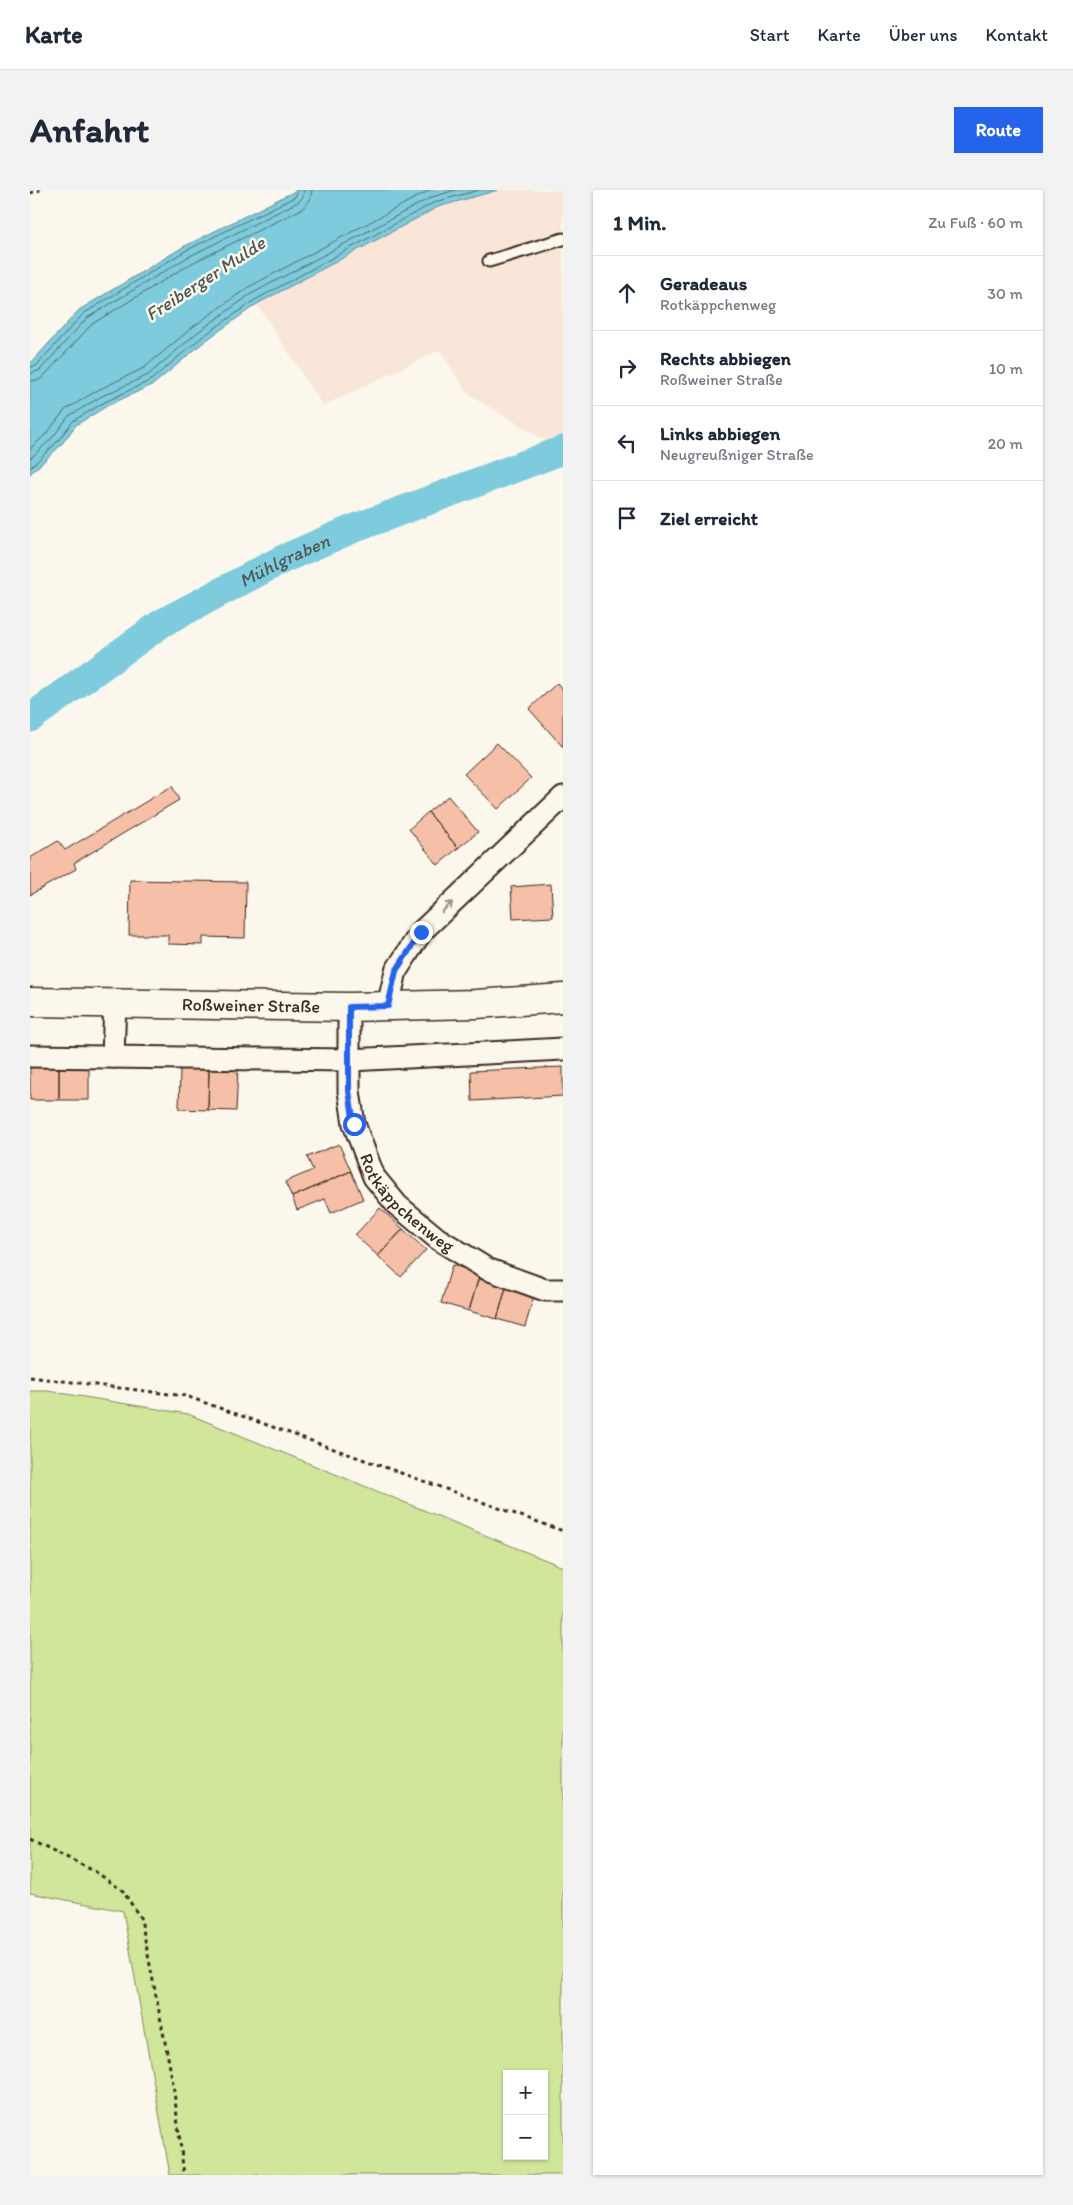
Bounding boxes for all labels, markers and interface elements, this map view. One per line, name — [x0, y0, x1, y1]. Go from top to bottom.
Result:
text: Karte — [25, 20, 83, 49]
text: Start — [750, 24, 789, 46]
text: Karte — [817, 24, 861, 46]
text: Über uns — [889, 24, 958, 46]
text: Kontakt — [986, 24, 1048, 46]
button: Route — [954, 107, 1043, 153]
text: Anfahrt — [30, 109, 149, 151]
text: 1 Min. — [613, 210, 666, 235]
text: Zu Fuß · 60 m — [928, 213, 1023, 232]
water label: Freiberger Mulde — [141, 231, 270, 326]
text: Geradeaus — [660, 272, 747, 295]
icon: ahead — [613, 279, 641, 307]
text: 30 m — [987, 284, 1023, 303]
text: Rotkäppchenweg — [660, 295, 776, 314]
text: Rechts abbiegen — [660, 347, 791, 370]
icon: right — [613, 354, 641, 382]
text: 10 m — [989, 359, 1023, 378]
text: Roßweiner Straße — [660, 370, 783, 389]
text: Links abbiegen — [660, 422, 780, 445]
icon: left — [613, 429, 641, 457]
text: 20 m — [988, 434, 1023, 453]
text: Neugreußniger Straße — [660, 445, 814, 464]
icon: arrive — [613, 504, 641, 532]
text: Ziel erreicht — [660, 507, 758, 530]
water label: Mühlgraben — [235, 529, 333, 592]
one-way arrow — [441, 900, 453, 913]
route end — [410, 921, 433, 944]
street label: Roßweiner Straße — [182, 993, 320, 1018]
route start — [343, 1113, 366, 1136]
street label: Rotkäppchenweg — [355, 1150, 459, 1258]
map controls — [503, 2070, 548, 2160]
button: + — [503, 2070, 548, 2115]
button: − — [503, 2115, 548, 2160]

